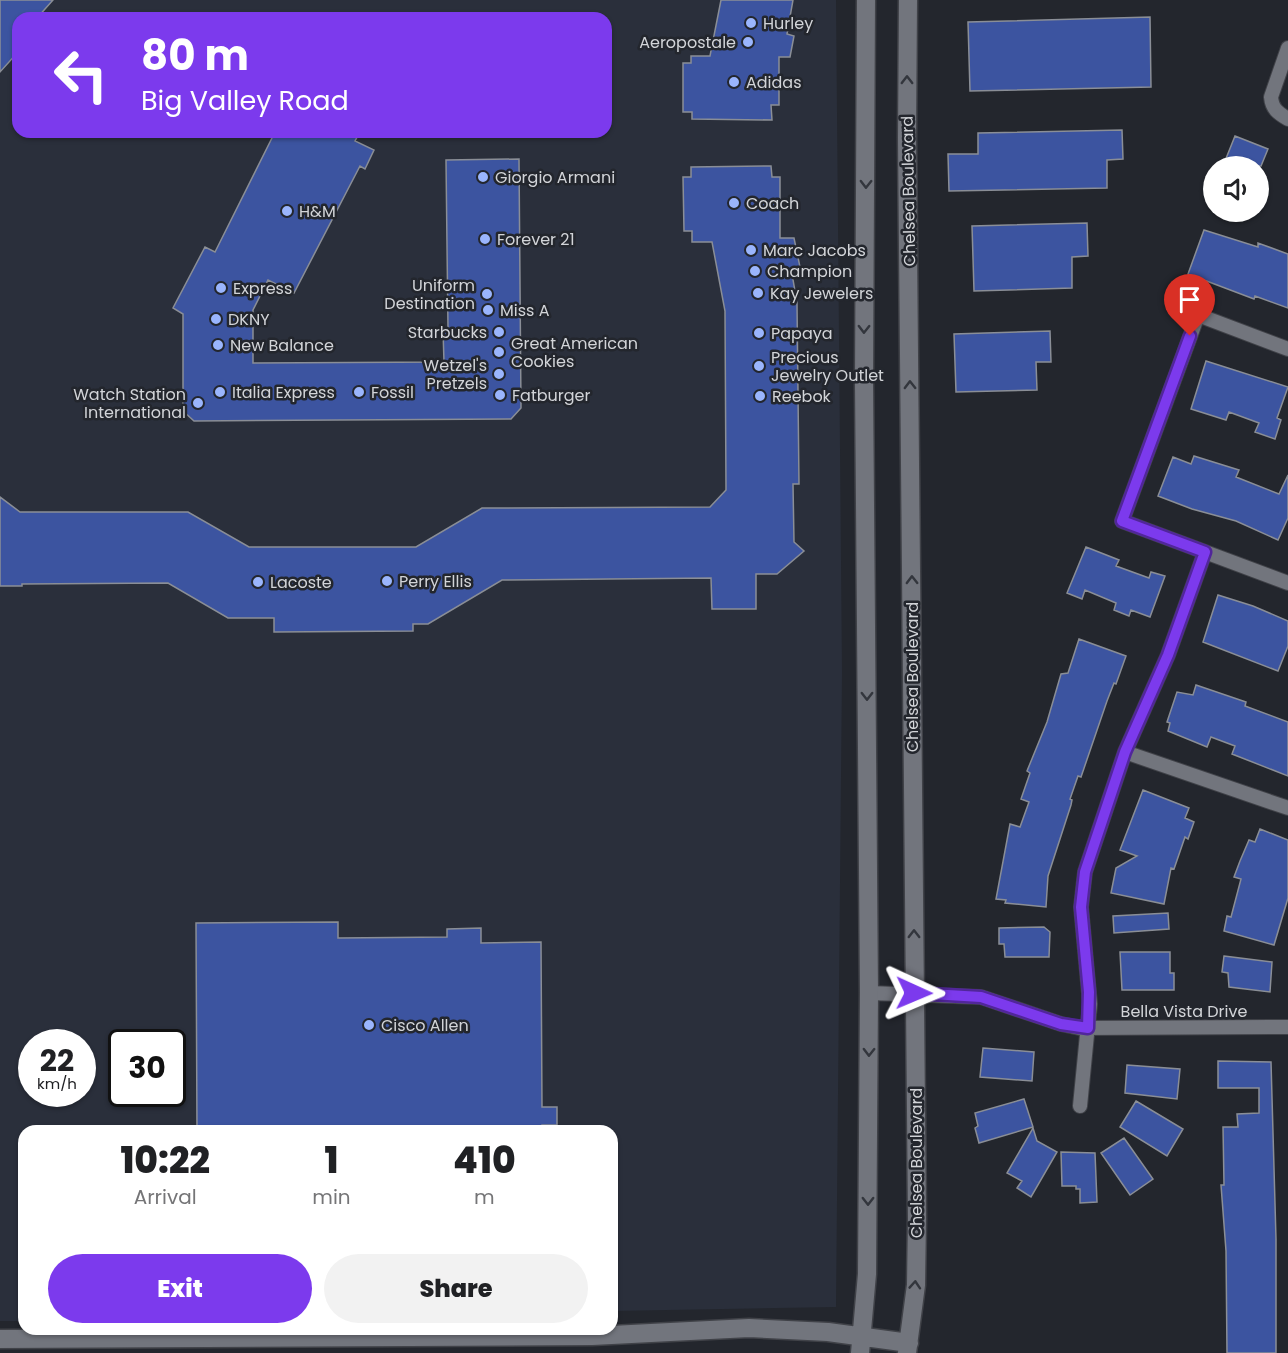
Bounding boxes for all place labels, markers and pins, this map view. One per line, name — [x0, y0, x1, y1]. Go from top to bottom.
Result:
place label: Hurley — [763, 12, 813, 35]
marker: Hurley — [744, 16, 758, 30]
place label: Aeropostale — [639, 31, 736, 54]
marker: Aeropostale — [741, 35, 755, 49]
place label: Adidas — [746, 71, 802, 94]
marker: Adidas — [727, 75, 741, 89]
place label: Giorgio Armani — [495, 166, 615, 189]
marker: Giorgio Armani — [476, 170, 490, 184]
place label: Coach — [746, 192, 799, 215]
marker: Coach — [727, 196, 741, 210]
place label: H&M — [299, 200, 336, 223]
marker: H&M — [280, 204, 294, 218]
place label: Forever 21 — [497, 228, 575, 251]
marker: Forever 21 — [478, 232, 492, 246]
place label: Marc Jacobs — [763, 239, 866, 262]
marker: Marc Jacobs — [744, 243, 758, 257]
place label: Champion — [767, 260, 852, 283]
marker: Champion — [748, 264, 762, 278]
place label: Uniform Destination — [384, 274, 475, 315]
pin — [1164, 274, 1215, 336]
place label: Express — [233, 277, 292, 300]
marker: Express — [214, 281, 228, 295]
place label: Kay Jewelers — [770, 282, 873, 305]
marker: Kay Jewelers — [751, 286, 765, 300]
marker: Uniform Destination — [480, 287, 494, 301]
place label: Miss A — [500, 299, 550, 322]
marker: Miss A — [481, 303, 495, 317]
place label: DKNY — [228, 308, 270, 331]
marker: DKNY — [209, 312, 223, 326]
place label: Starbucks — [408, 321, 487, 344]
place label: Papaya — [771, 322, 833, 345]
marker: Starbucks — [492, 325, 506, 339]
marker: Papaya — [752, 326, 766, 340]
place label: Great American Cookies — [511, 332, 638, 373]
place label: New Balance — [230, 334, 334, 357]
marker: New Balance — [211, 338, 225, 352]
marker: Great American Cookies — [492, 345, 506, 359]
place label: Precious Jewelry Outlet — [771, 346, 884, 387]
place label: Wetzel's Pretzels — [424, 354, 487, 395]
marker: Precious Jewelry Outlet — [752, 359, 766, 373]
marker: Wetzel's Pretzels — [492, 367, 506, 381]
place label: Italia Express — [232, 381, 335, 404]
place label: Fossil — [371, 381, 414, 404]
place label: Watch Station International — [73, 383, 186, 424]
place label: Fatburger — [512, 384, 590, 407]
marker: Italia Express — [213, 385, 227, 399]
marker: Fossil — [352, 385, 366, 399]
place label: Reebok — [772, 385, 832, 408]
marker: Fatburger — [493, 388, 507, 402]
marker: Reebok — [753, 389, 767, 403]
marker: Watch Station International — [191, 396, 205, 410]
place label: Perry Ellis — [399, 570, 472, 593]
place label: Lacoste — [270, 571, 332, 594]
marker: Perry Ellis — [380, 574, 394, 588]
marker: Lacoste — [251, 575, 265, 589]
place label: Cisco Allen — [381, 1014, 469, 1037]
marker: Cisco Allen — [362, 1018, 376, 1032]

